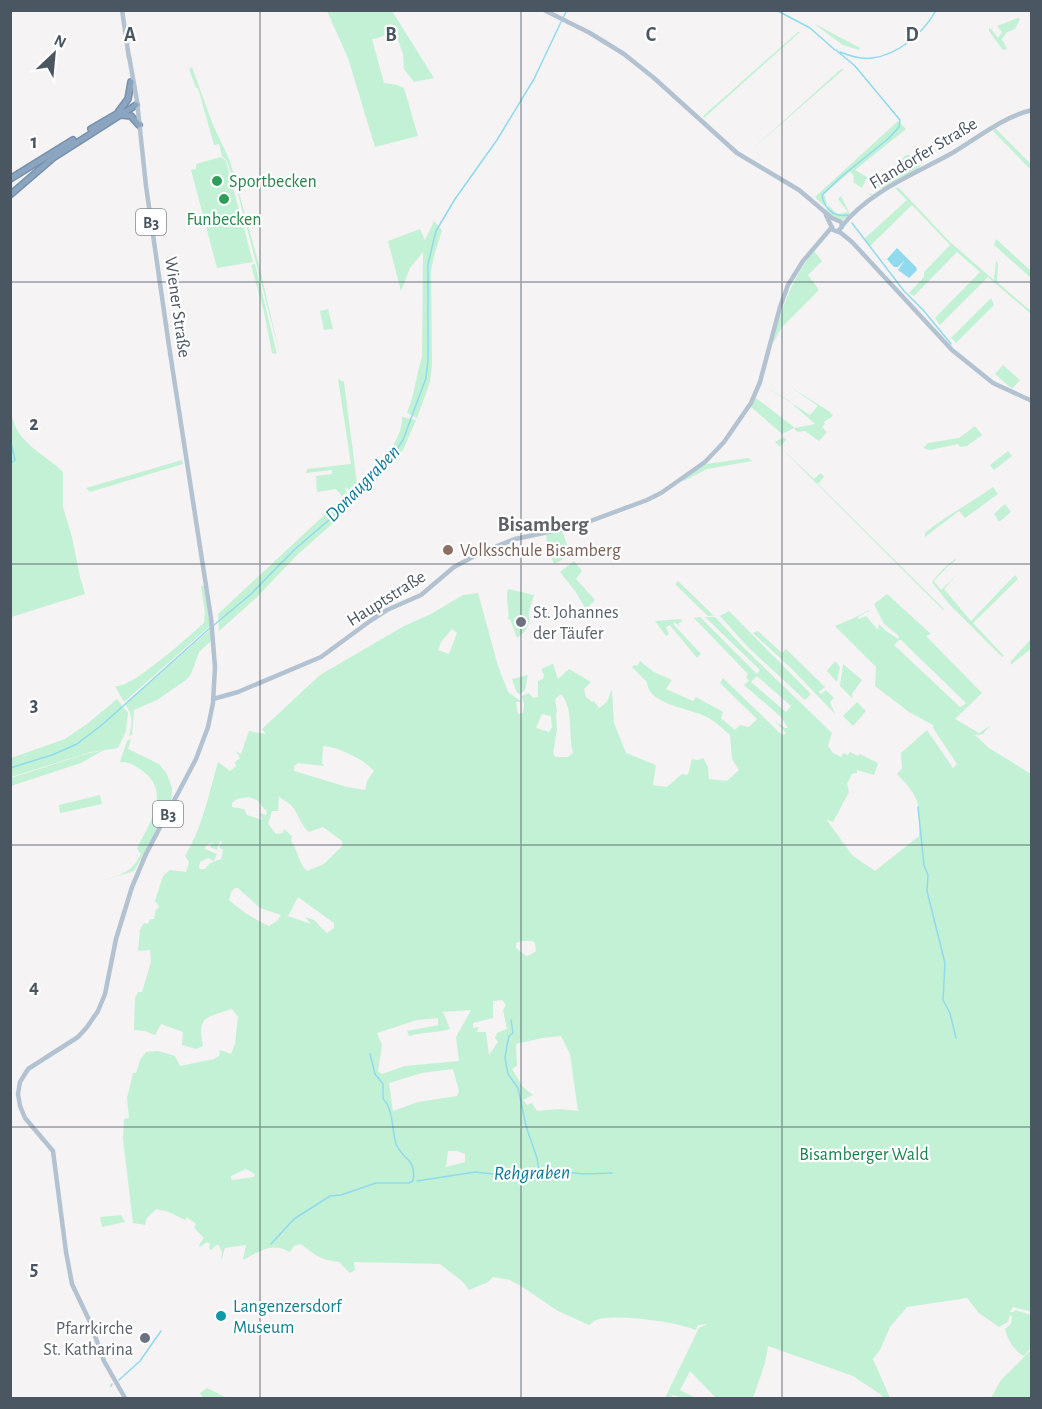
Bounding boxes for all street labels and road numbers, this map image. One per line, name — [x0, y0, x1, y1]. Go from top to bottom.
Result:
street label: Flandorfer Straße — [867, 115, 980, 193]
road number: B3 — [136, 209, 166, 235]
street label: Wiener Straße — [161, 256, 193, 359]
street label: Hauptstraße — [344, 568, 429, 630]
road number: B3 — [153, 801, 183, 827]

